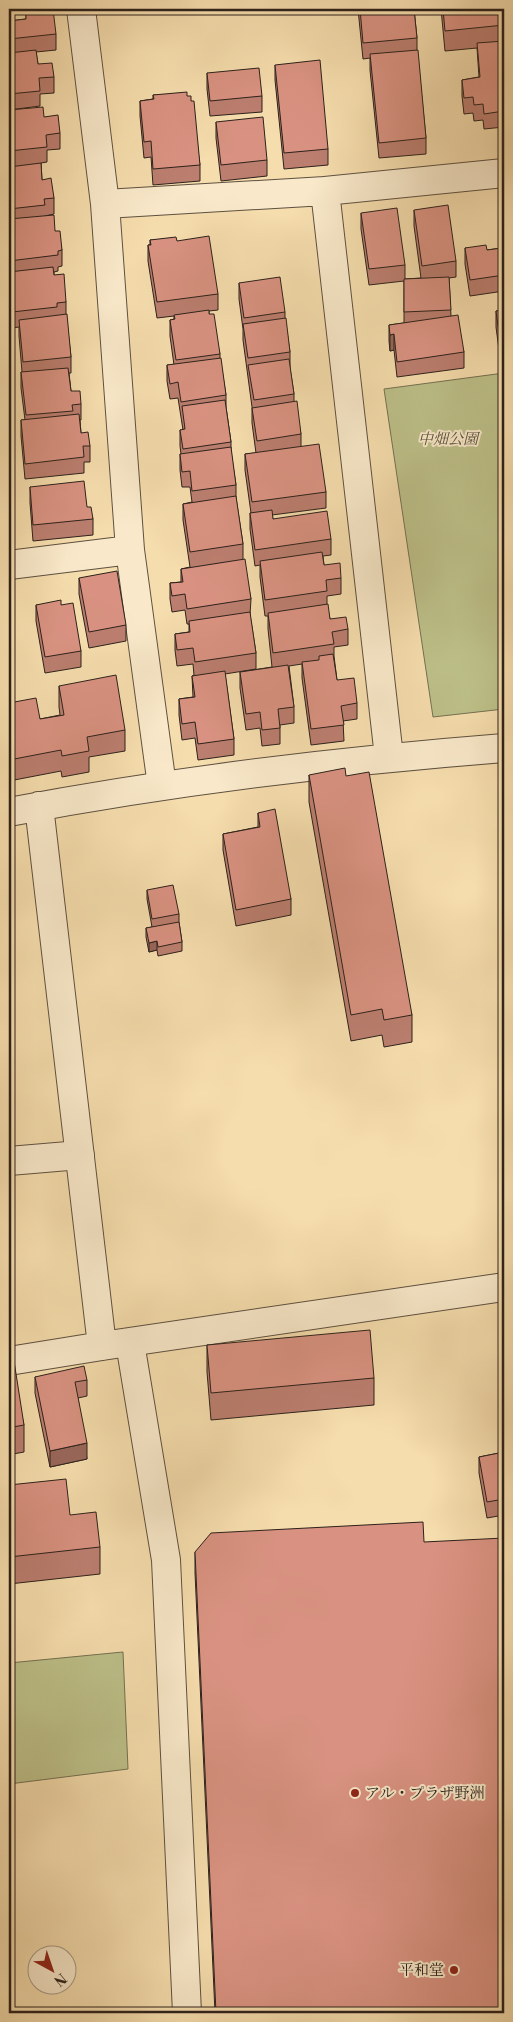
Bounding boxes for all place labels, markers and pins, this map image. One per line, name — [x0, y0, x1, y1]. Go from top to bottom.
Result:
place label: アル・プラザ野洲 — [365, 1784, 484, 1803]
marker: アル・プラザ野洲 — [349, 1787, 361, 1799]
place label: 平和堂 — [399, 1961, 444, 1980]
marker: 平和堂 — [448, 1964, 460, 1976]

